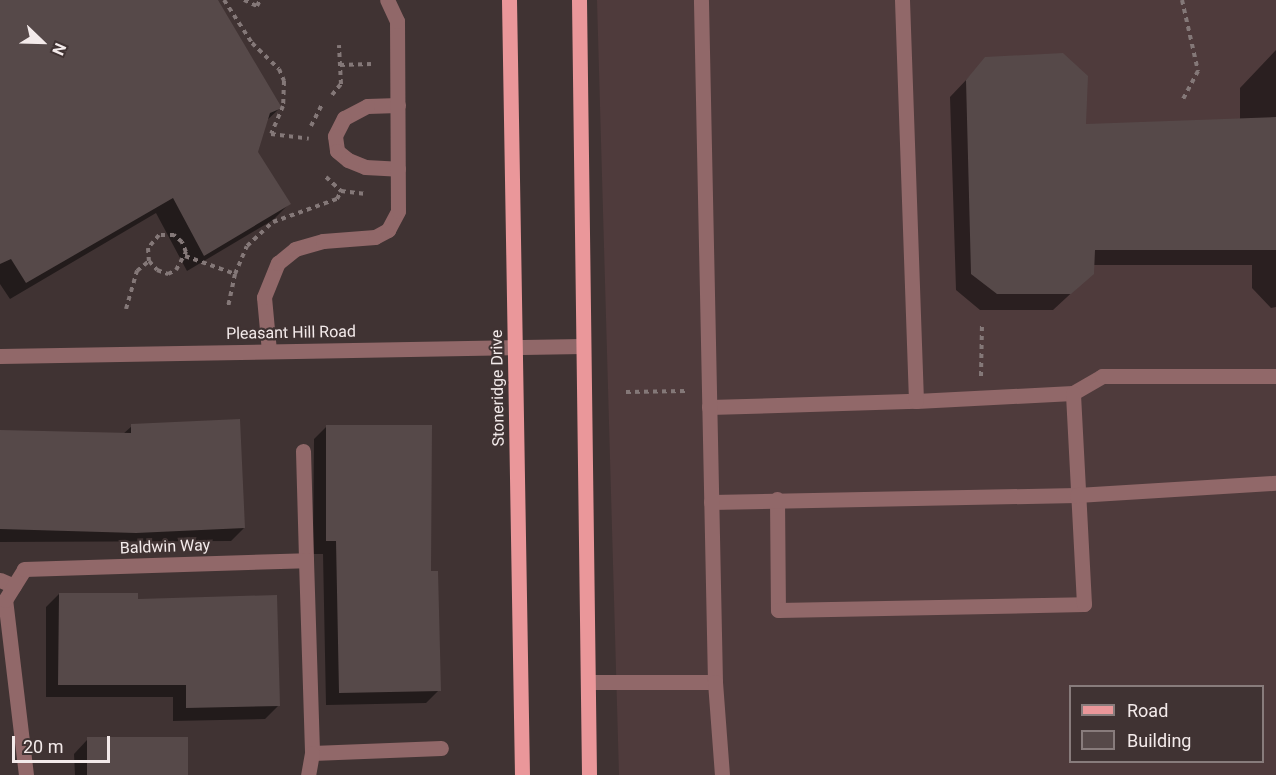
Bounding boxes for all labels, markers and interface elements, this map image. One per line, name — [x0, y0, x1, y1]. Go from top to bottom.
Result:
north arrow — [12, 12, 72, 72]
text: N — [48, 40, 70, 58]
street label: Pleasant Hill Road — [226, 322, 356, 344]
street label: Stoneridge Drive — [487, 329, 509, 447]
street label: Baldwin Way — [119, 536, 211, 558]
legend — [1069, 685, 1264, 763]
text: Road — [1127, 700, 1168, 721]
scale bar — [15, 724, 112, 762]
text: Building — [1127, 730, 1191, 751]
text: 20 m — [23, 736, 63, 757]

